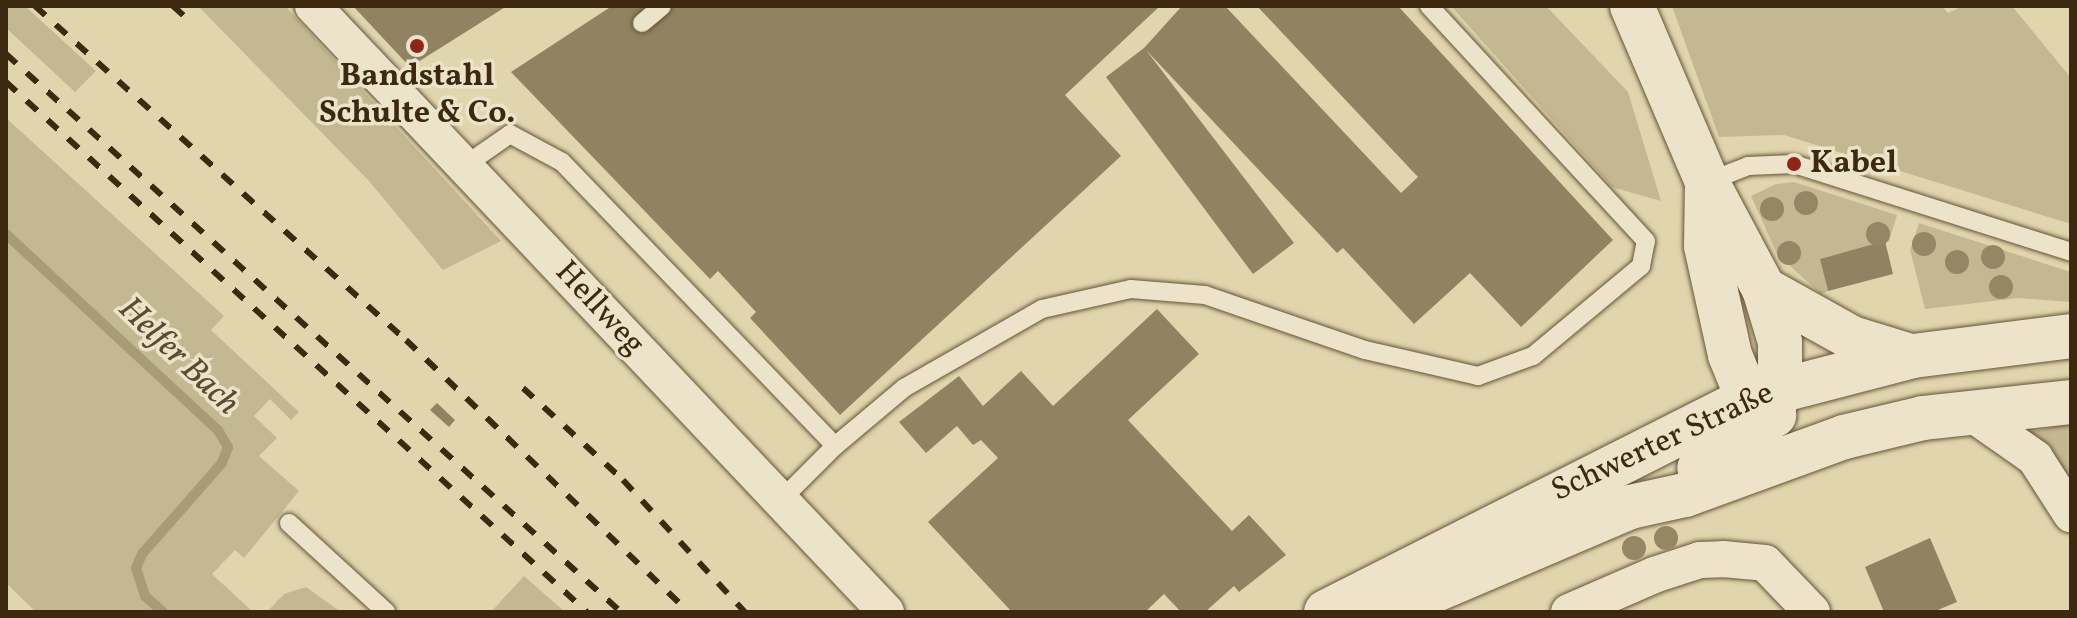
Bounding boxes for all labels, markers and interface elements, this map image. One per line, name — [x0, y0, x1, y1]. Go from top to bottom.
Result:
marker: Bandstahl Schulte & Co. — [408, 37, 426, 55]
place label: Bandstahl Schulte & Co. — [319, 59, 515, 134]
place label: Kabel — [1810, 145, 1897, 183]
marker: Kabel — [1785, 155, 1803, 173]
street label: Hellweg — [546, 254, 652, 364]
water label: Helfer Bach — [109, 289, 247, 425]
street label: Schwerter Straße — [1546, 375, 1780, 511]

